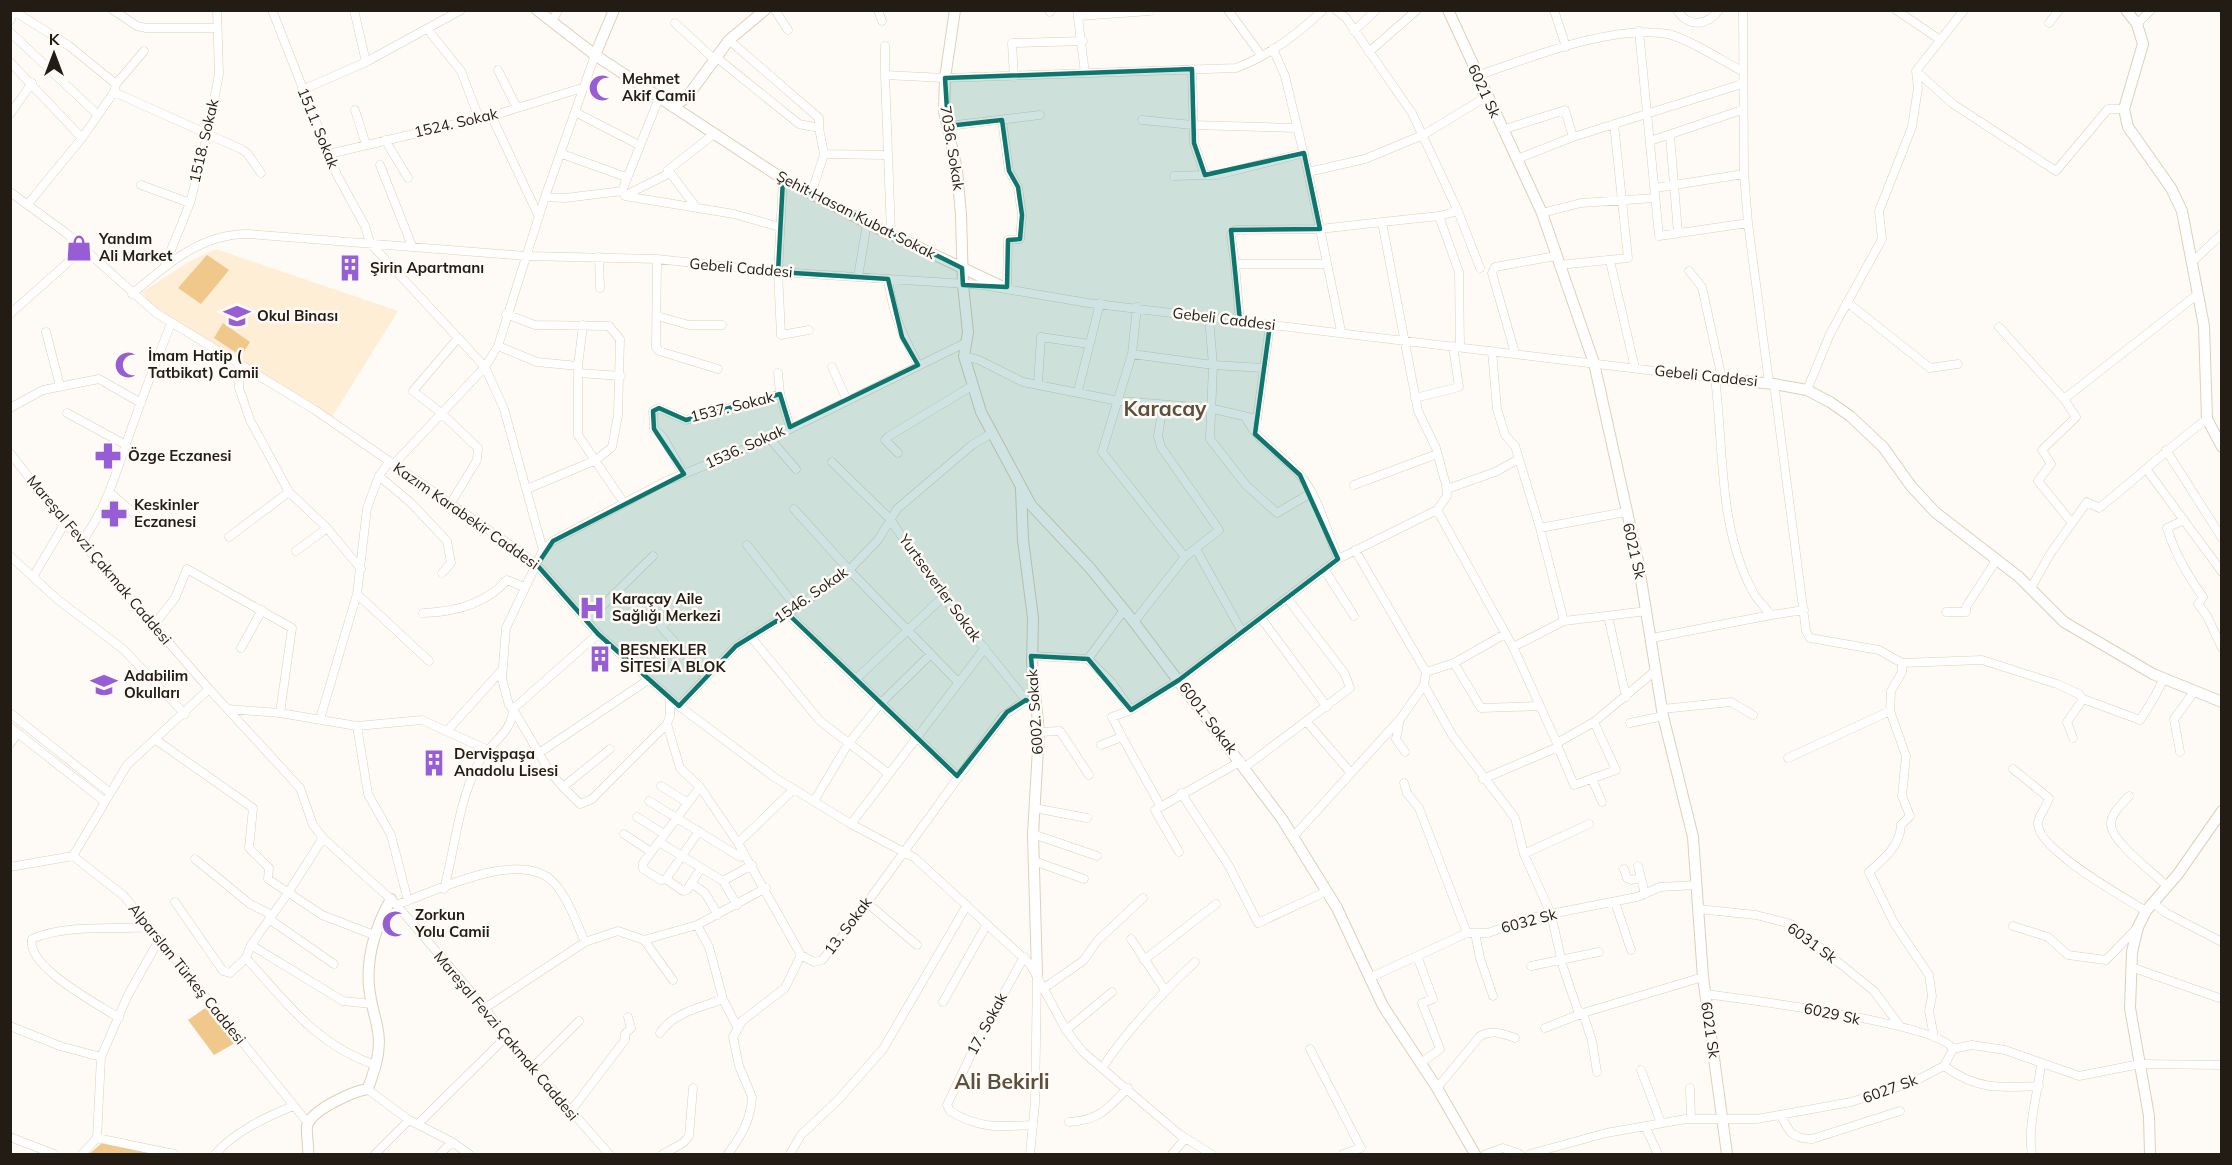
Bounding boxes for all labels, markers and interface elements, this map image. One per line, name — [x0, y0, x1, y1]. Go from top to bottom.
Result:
north arrow — [24, 24, 84, 84]
text: K — [49, 29, 61, 49]
street label: 6021 Sk — [1464, 61, 1505, 121]
place label: Mehmet Akif Camii — [622, 69, 696, 105]
mosque icon: Mehmet Akif Camii — [587, 73, 617, 103]
street label: 1511. Sokak — [294, 85, 343, 171]
street label: 1518. Sokak — [185, 97, 222, 185]
street label: 1524. Sokak — [412, 104, 500, 141]
street label: 7036. Sokak — [936, 104, 969, 192]
street label: Şehit Hasan Kubat Sokak — [773, 166, 939, 263]
place label: Yandım Ali Market — [98, 229, 173, 265]
shop icon: Yandım Ali Market — [64, 233, 94, 263]
building icon: Şirin Apartmanı — [335, 253, 365, 283]
street label: Gebeli Caddesi — [689, 254, 793, 281]
place label: Şirin Apartmanı — [370, 258, 484, 277]
school or university icon: Okul Binası — [222, 301, 252, 331]
street label: Gebeli Caddesi — [1172, 303, 1277, 334]
place label: Okul Binası — [257, 306, 338, 325]
place label: İmam Hatip ( Tatbikat) Camii — [148, 346, 259, 382]
mosque icon: İmam Hatip ( Tatbikat) Camii — [113, 350, 143, 380]
street label: Gebeli Caddesi — [1654, 361, 1759, 390]
street label: 1537. Sokak — [688, 387, 776, 426]
district label: Karacay — [1123, 395, 1207, 421]
street label: 1536. Sokak — [702, 420, 788, 473]
pharmacy icon: Özge Eczanesi — [93, 441, 123, 471]
place label: Özge Eczanesi — [128, 446, 231, 465]
street label: Kazım Karabekir Caddesi — [390, 458, 543, 573]
street label: Mareşal Fevzi Çakmak Caddesi — [23, 471, 176, 648]
place label: Keskinler Eczanesi — [134, 495, 199, 531]
pharmacy icon: Keskinler Eczanesi — [99, 499, 129, 529]
street label: 6021 Sk — [1619, 521, 1650, 581]
street label: Yurtseverler Sokak — [894, 529, 986, 645]
street label: 1546. Sokak — [770, 562, 851, 627]
place label: Karaçay Aile Sağlığı Merkezi — [612, 589, 721, 625]
hospital icon: Karaçay Aile Sağlığı Merkezi — [577, 593, 607, 623]
place label: BESNEKLER SİTESİ A BLOK — [620, 640, 726, 676]
building icon: BESNEKLER SİTESİ A BLOK — [585, 644, 615, 674]
place label: Adabilim Okulları — [124, 666, 188, 702]
street label: 6002. Sokak — [1022, 668, 1047, 755]
school or university icon: Adabilim Okulları — [89, 670, 119, 700]
street label: 6001. Sokak — [1175, 678, 1242, 758]
place label: Dervişpaşa Anadolu Lisesi — [454, 744, 558, 780]
building icon: Dervişpaşa Anadolu Lisesi — [419, 748, 449, 778]
street label: 13. Sokak — [820, 893, 876, 958]
street label: Alparslan Türkeş Caddesi — [125, 899, 250, 1048]
street label: 6032 Sk — [1499, 904, 1559, 937]
place label: Zorkun Yolu Camii — [414, 905, 490, 941]
mosque icon: Zorkun Yolu Camii — [380, 909, 410, 939]
street label: 6031 Sk — [1784, 918, 1841, 967]
street label: Mareşal Fevzi Çakmak Caddesi — [430, 947, 583, 1124]
street label: 17. Sokak — [962, 989, 1011, 1058]
street label: 6029 Sk — [1802, 998, 1862, 1029]
street label: 6021 Sk — [1697, 1000, 1724, 1060]
district label: Ali Bekirli — [955, 1068, 1049, 1094]
street label: 6027 Sk — [1860, 1070, 1920, 1107]

